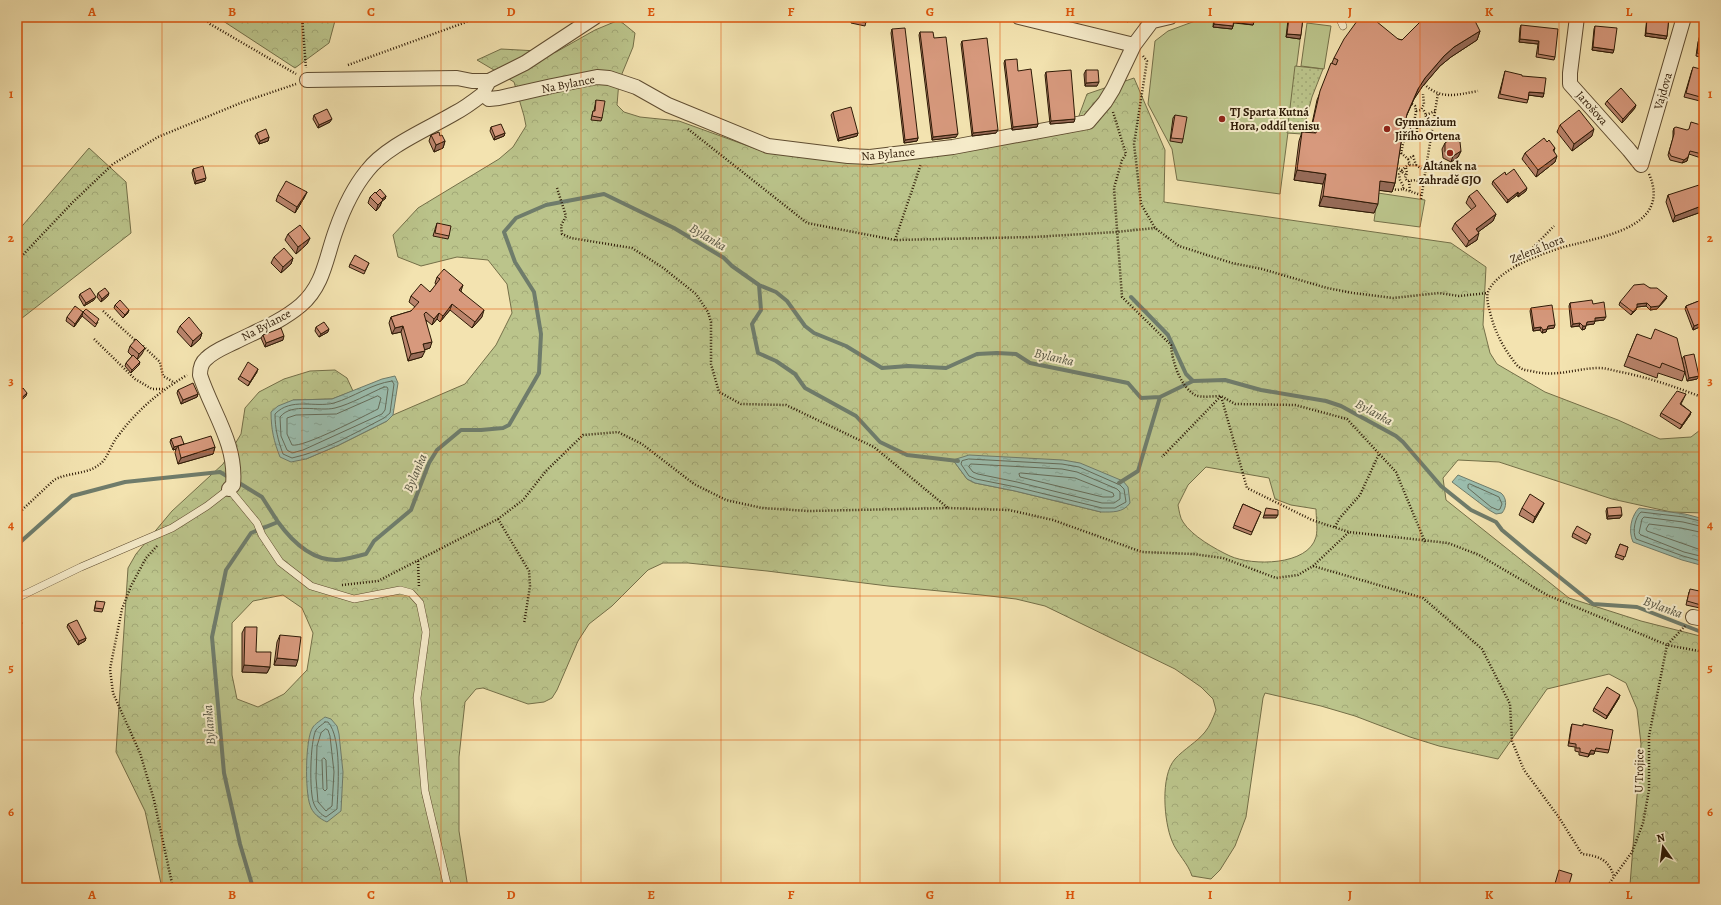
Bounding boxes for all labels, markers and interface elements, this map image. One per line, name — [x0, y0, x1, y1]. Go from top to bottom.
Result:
text: A — [87, 3, 97, 20]
text: B — [228, 3, 236, 20]
text: C — [367, 3, 375, 20]
text: D — [506, 3, 516, 20]
text: E — [647, 3, 655, 20]
text: F — [788, 3, 795, 20]
text: G — [926, 3, 934, 20]
text: H — [1065, 3, 1075, 20]
text: I — [1208, 3, 1213, 20]
text: J — [1348, 3, 1352, 20]
text: K — [1485, 3, 1494, 20]
text: L — [1626, 3, 1633, 20]
street label: Vajdova — [1650, 70, 1676, 112]
street label: Na Bylance — [540, 71, 596, 97]
text: 1 — [9, 85, 14, 102]
text: 1 — [1708, 85, 1713, 102]
street label: Jarošova — [1572, 87, 1612, 129]
place label: TJ Sparta Kutná Hora, oddíl tenisu — [1230, 104, 1320, 134]
marker: TJ Sparta Kutná Hora, oddíl tenisu — [1217, 114, 1227, 124]
place label: Gymnázium Jiřího Ortena — [1395, 114, 1461, 144]
marker: Gymnázium Jiřího Ortena — [1382, 124, 1392, 134]
street label: Na Bylance — [860, 144, 916, 164]
marker: Altánek na zahradě GJO — [1445, 148, 1455, 158]
place label: Altánek na zahradě GJO — [1419, 158, 1481, 188]
water label: Bylanka — [686, 219, 730, 255]
text: 2 — [8, 229, 15, 246]
text: 2 — [1707, 229, 1714, 246]
street label: Zelená hora — [1507, 231, 1567, 267]
street label: Na Bylance — [238, 305, 294, 345]
water label: Bylanka — [1032, 344, 1076, 370]
text: 3 — [8, 372, 14, 389]
text: 3 — [1707, 372, 1713, 389]
water label: Bylanka — [1352, 395, 1396, 429]
water label: Bylanka — [399, 451, 431, 495]
text: 4 — [8, 516, 14, 533]
text: 4 — [1707, 516, 1713, 533]
water label: Bylanka — [1641, 592, 1685, 622]
text: 5 — [8, 659, 14, 676]
text: 5 — [1707, 659, 1713, 676]
water label: Bylanka — [199, 704, 219, 746]
street label: U Trojice — [1631, 749, 1647, 793]
text: 6 — [8, 803, 14, 820]
text: 6 — [1707, 803, 1713, 820]
north arrow — [1643, 827, 1683, 867]
text: N — [1655, 830, 1666, 846]
text: A — [87, 886, 97, 903]
text: B — [228, 886, 236, 903]
text: C — [367, 886, 375, 903]
text: D — [506, 886, 516, 903]
text: E — [647, 886, 655, 903]
text: F — [788, 886, 795, 903]
text: G — [926, 886, 934, 903]
text: H — [1065, 886, 1075, 903]
text: I — [1208, 886, 1213, 903]
text: J — [1348, 886, 1352, 903]
text: K — [1485, 886, 1494, 903]
text: L — [1626, 886, 1633, 903]

